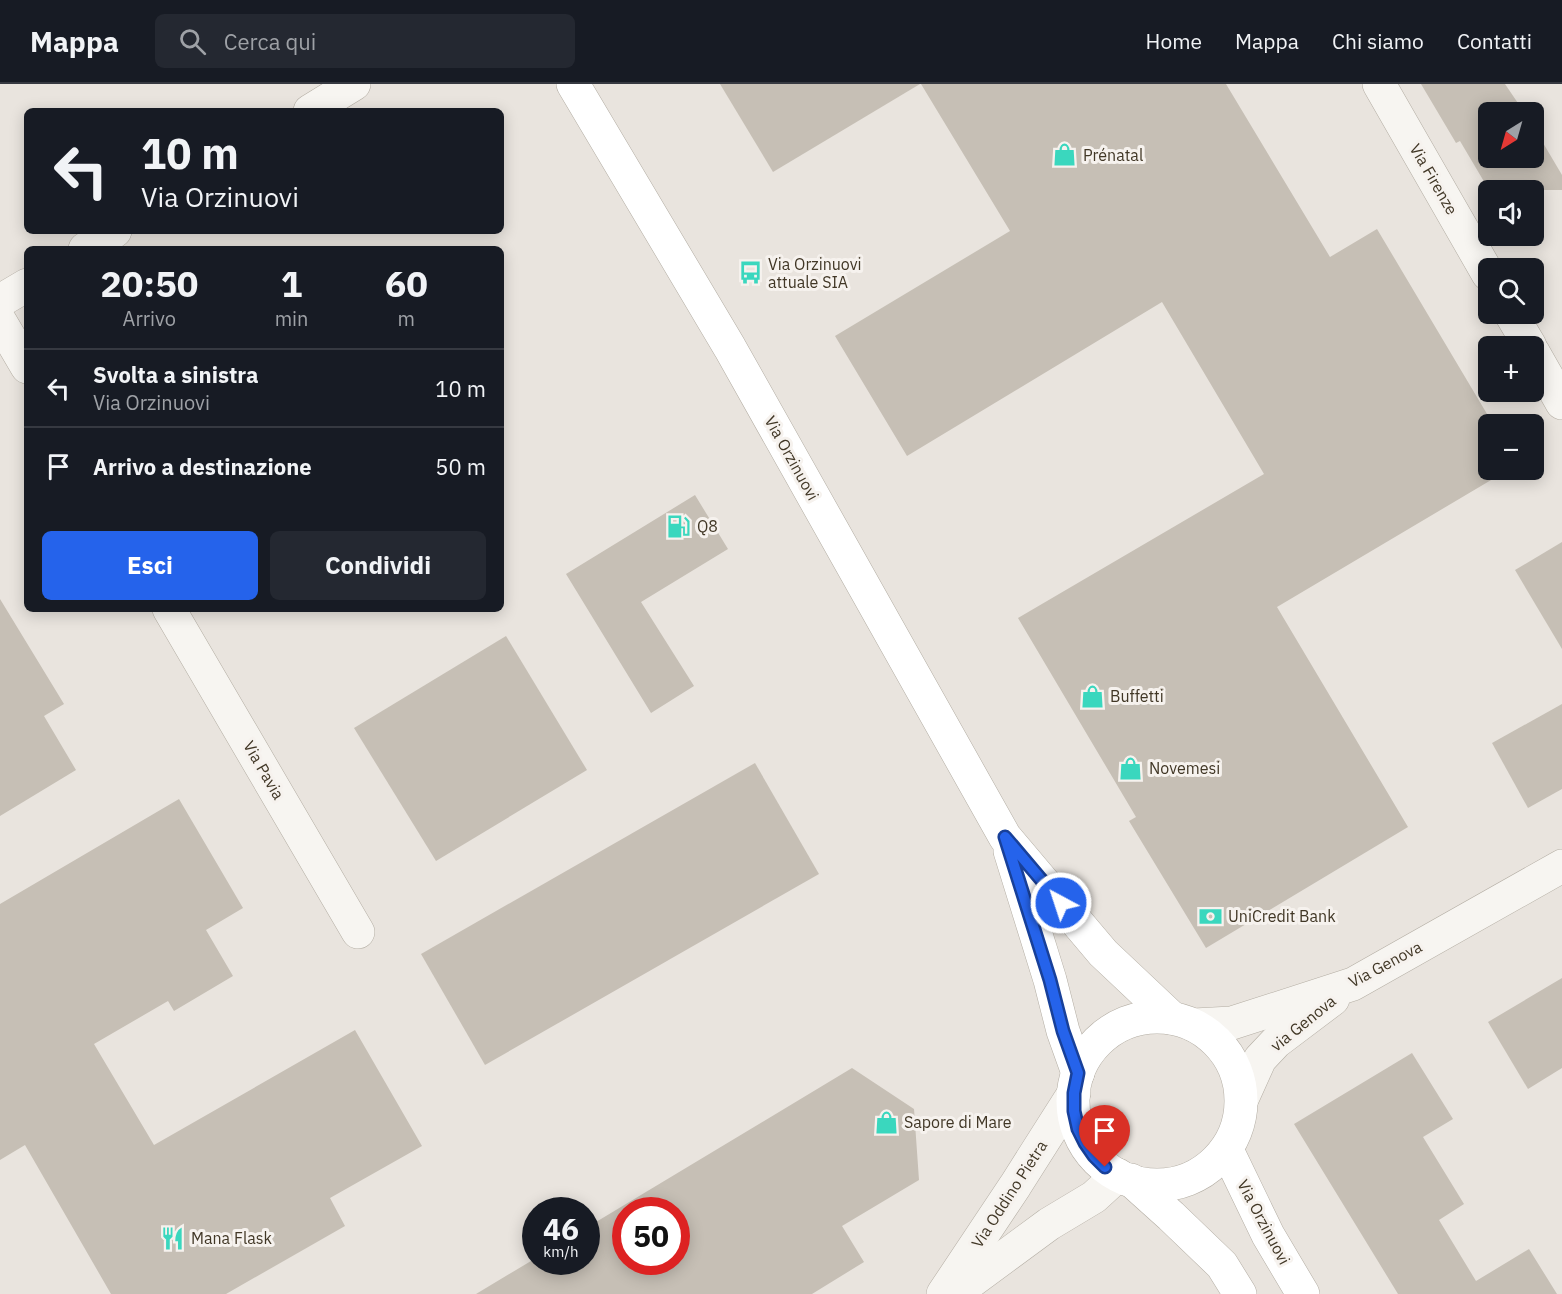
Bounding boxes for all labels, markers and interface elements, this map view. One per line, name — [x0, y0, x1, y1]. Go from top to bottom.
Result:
search box — [155, 14, 575, 68]
text: Mappa — [30, 23, 119, 60]
icon: search — [176, 25, 209, 58]
text: Cerca qui — [224, 27, 316, 56]
text: Home — [1146, 27, 1202, 55]
text: Mappa — [1235, 27, 1299, 55]
text: Chi siamo — [1332, 27, 1424, 55]
text: Contatti — [1457, 27, 1532, 55]
north arrow — [1478, 102, 1544, 168]
map controls — [1478, 102, 1544, 480]
text: 10 m — [141, 126, 239, 181]
icon: left — [42, 132, 120, 210]
street label: Via Firenze — [1406, 140, 1462, 218]
shop icon: Prénatal — [1052, 142, 1078, 168]
place label: Prénatal — [1083, 145, 1143, 165]
text: Via Orzinuovi — [141, 179, 299, 214]
button: sound — [1478, 180, 1544, 246]
place label: Via Orzinuovi attuale SIA — [768, 254, 862, 292]
button: search — [1478, 258, 1544, 324]
text: 20:50 — [100, 260, 198, 307]
text: 1 — [281, 260, 302, 307]
text: 60 — [385, 260, 428, 307]
bus stop icon: Via Orzinuovi attuale SIA — [737, 260, 763, 286]
text: Arrivo — [123, 305, 176, 332]
text: min — [275, 305, 308, 332]
text: m — [397, 305, 415, 332]
button: + — [1478, 336, 1544, 402]
text: Svolta a sinistra — [93, 360, 258, 389]
icon: left — [42, 372, 75, 405]
text: 10 m — [435, 374, 486, 403]
text: Via Orzinuovi — [93, 389, 210, 416]
street label: Via Orzinuovi — [761, 412, 823, 504]
button: − — [1478, 414, 1544, 480]
icon: arrive — [42, 450, 75, 483]
text: Arrivo a destinazione — [93, 452, 312, 481]
text: 50 m — [435, 452, 486, 481]
fuel station icon: Q8 — [666, 513, 692, 539]
place label: Q8 — [697, 516, 718, 536]
button: Esci — [42, 531, 258, 600]
button: Condividi — [270, 531, 486, 600]
shop icon: Buffetti — [1079, 683, 1105, 709]
place label: Buffetti — [1110, 686, 1164, 706]
street label: Via Pavia — [239, 737, 289, 803]
shop icon: Novemesi — [1118, 755, 1144, 781]
place label: Novemesi — [1149, 758, 1220, 778]
position arrow — [1029, 871, 1093, 935]
bank icon: UniCredit Bank — [1197, 903, 1223, 929]
place label: UniCredit Bank — [1228, 906, 1336, 926]
street label: Via Genova — [1345, 936, 1425, 992]
street label: via Genova — [1266, 990, 1340, 1055]
pin — [1079, 1105, 1130, 1167]
shop icon: Sapore di Mare — [873, 1109, 899, 1135]
place label: Sapore di Mare — [904, 1112, 1012, 1132]
icon: arrive — [1088, 1114, 1121, 1147]
street label: Via Oddino Pietra — [967, 1136, 1051, 1252]
street label: Via Orzinuovi — [1233, 1176, 1295, 1268]
speed limit sign: 50 — [612, 1197, 690, 1275]
text: 46 — [543, 1209, 579, 1248]
restaurant icon: Mana Flask — [160, 1225, 186, 1251]
place label: Mana Flask — [191, 1228, 273, 1248]
text: km/h — [543, 1242, 579, 1261]

